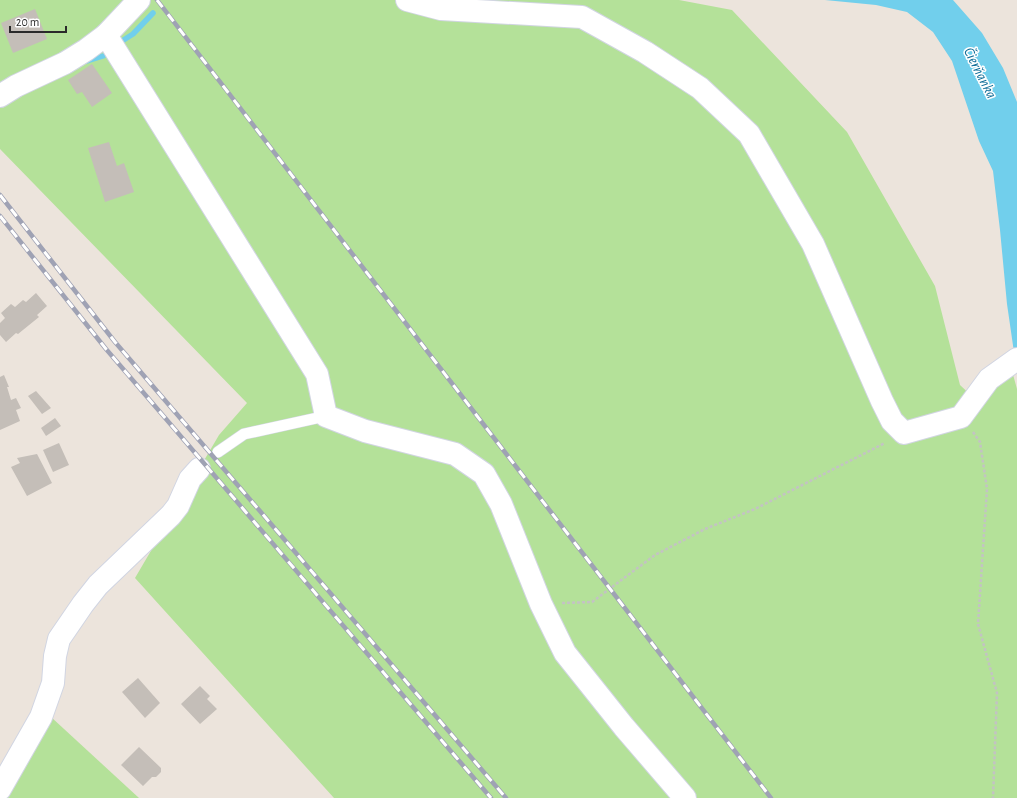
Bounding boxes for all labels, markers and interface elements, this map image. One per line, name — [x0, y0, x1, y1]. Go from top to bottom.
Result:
scale bar — [10, 8, 66, 34]
text: 20 m — [16, 16, 39, 28]
water label: Čierňanka — [961, 44, 1000, 101]

